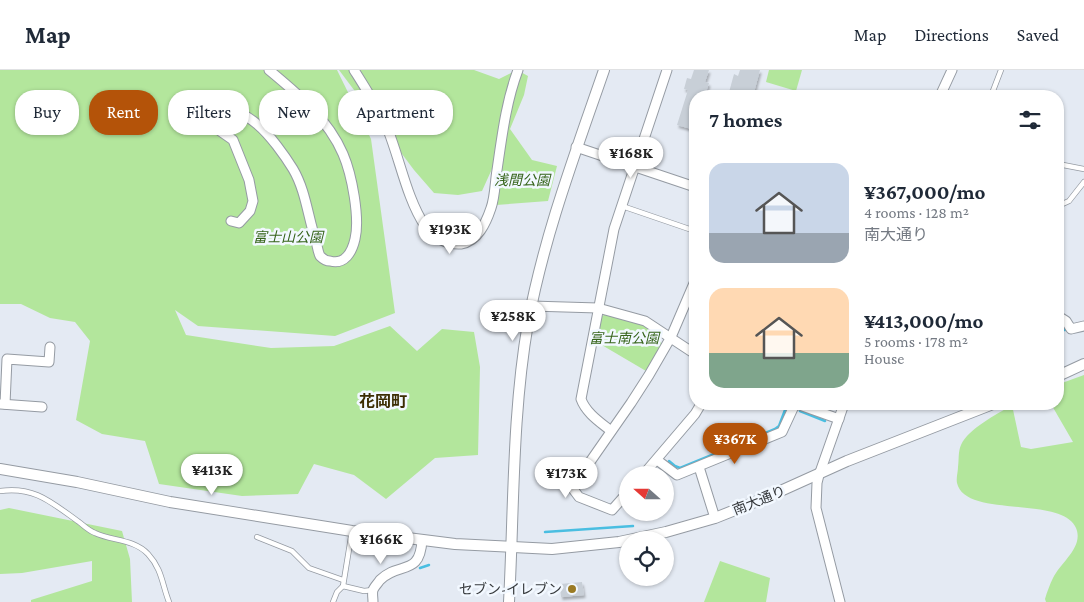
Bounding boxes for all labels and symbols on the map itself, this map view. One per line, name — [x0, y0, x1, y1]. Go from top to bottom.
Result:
pin: ¥168K — [596, 136, 666, 179]
park label: 浅間公園 — [494, 172, 552, 188]
pin: ¥193K — [415, 212, 485, 255]
park label: 富士山公園 — [253, 229, 325, 245]
pin: ¥258K — [478, 300, 548, 342]
park label: 富士南公園 — [589, 330, 661, 346]
district label: 花岡町 — [359, 393, 407, 410]
pin: ¥367K — [700, 422, 770, 465]
pin: ¥413K — [177, 454, 247, 496]
pin: ¥173K — [531, 456, 601, 499]
north arrow — [619, 466, 674, 521]
street label: 南大通り — [730, 482, 788, 518]
pin: ¥166K — [346, 522, 416, 565]
place label: セブン-イレブン — [459, 581, 562, 597]
marker: セブン-イレブン — [566, 583, 578, 595]

